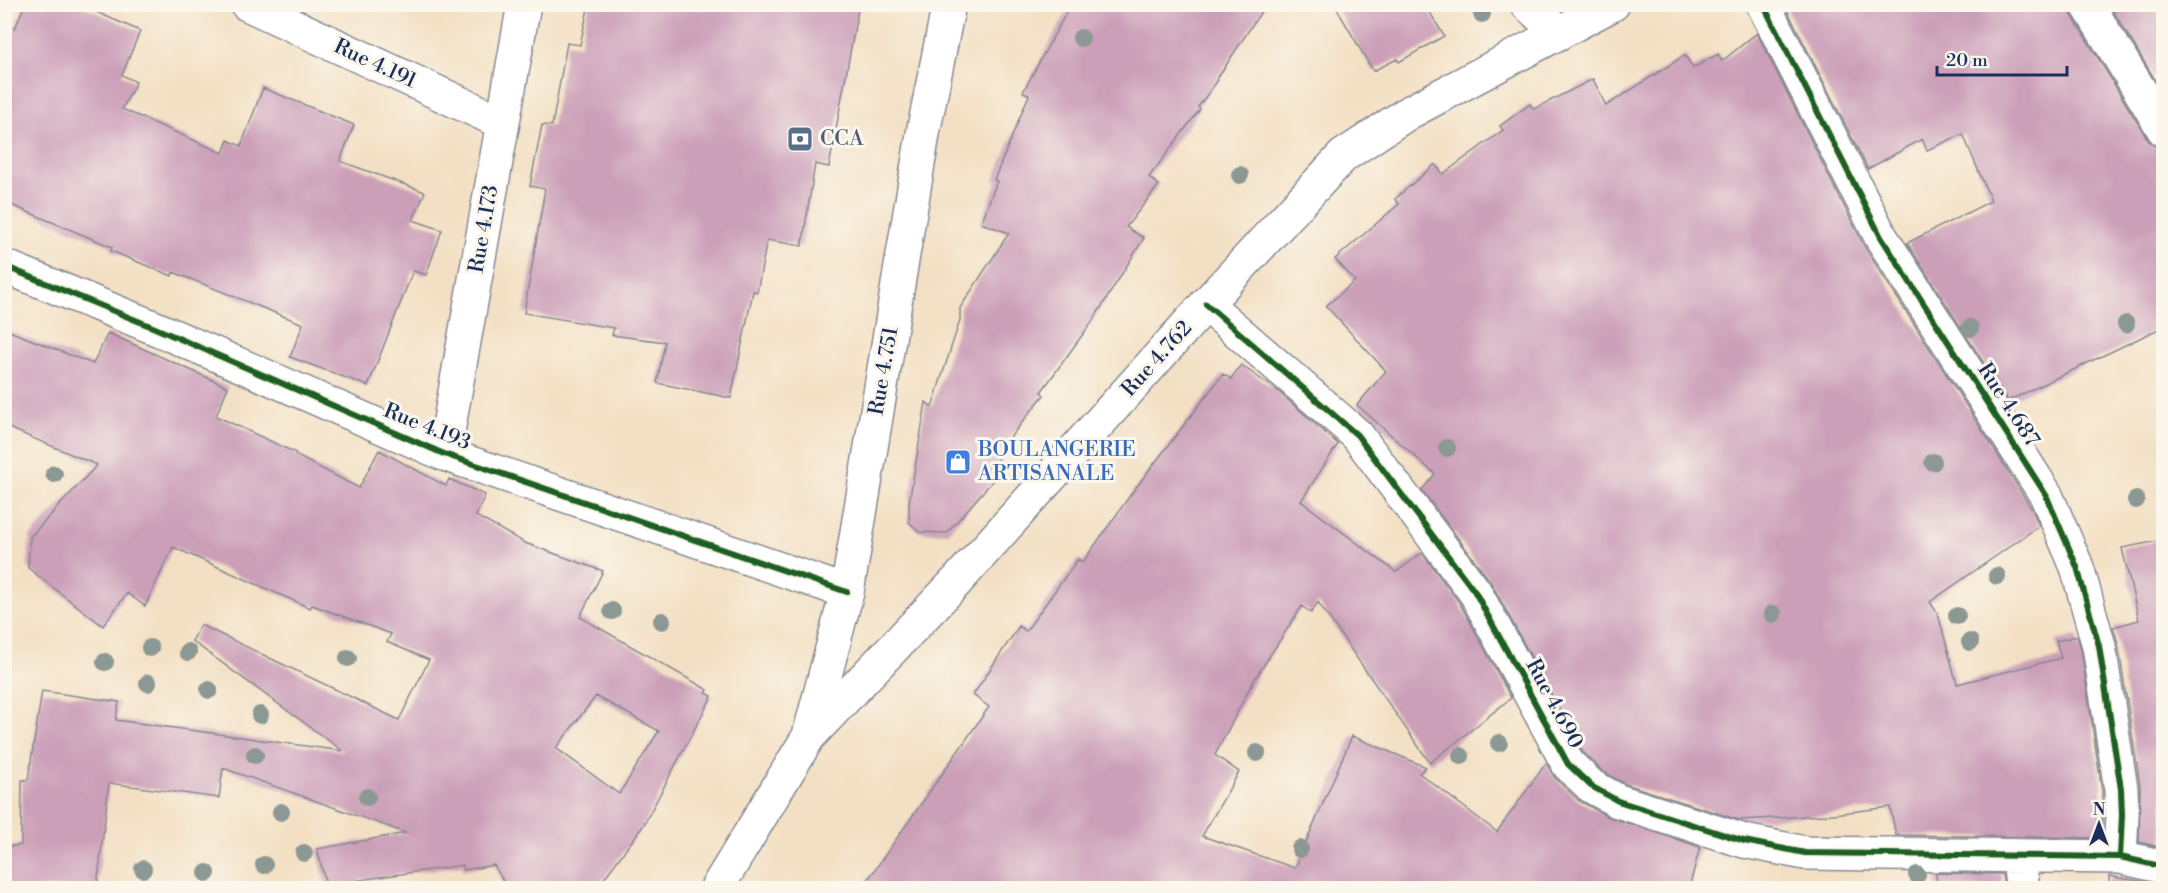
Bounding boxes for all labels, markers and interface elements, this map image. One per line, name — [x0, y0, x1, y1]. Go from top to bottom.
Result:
street label: Rue 4.191 — [329, 34, 421, 94]
scale bar — [1937, 39, 2068, 77]
text: 20 m — [1946, 49, 1988, 72]
bank icon: CCA — [785, 124, 815, 154]
place label: CCA — [820, 126, 864, 152]
street label: Rue 4.173 — [463, 183, 505, 275]
street label: Rue 4.762 — [1116, 316, 1198, 402]
street label: Rue 4.751 — [863, 325, 905, 417]
street label: Rue 4.687 — [1971, 358, 2045, 452]
street label: Rue 4.193 — [380, 398, 474, 456]
place label: BOULANGERIE ARTISANALE — [977, 437, 1136, 487]
shop icon: BOULANGERIE ARTISANALE — [943, 447, 973, 477]
street label: Rue 4.690 — [1520, 655, 1588, 753]
north arrow — [2069, 794, 2129, 854]
text: N — [2093, 800, 2106, 820]

